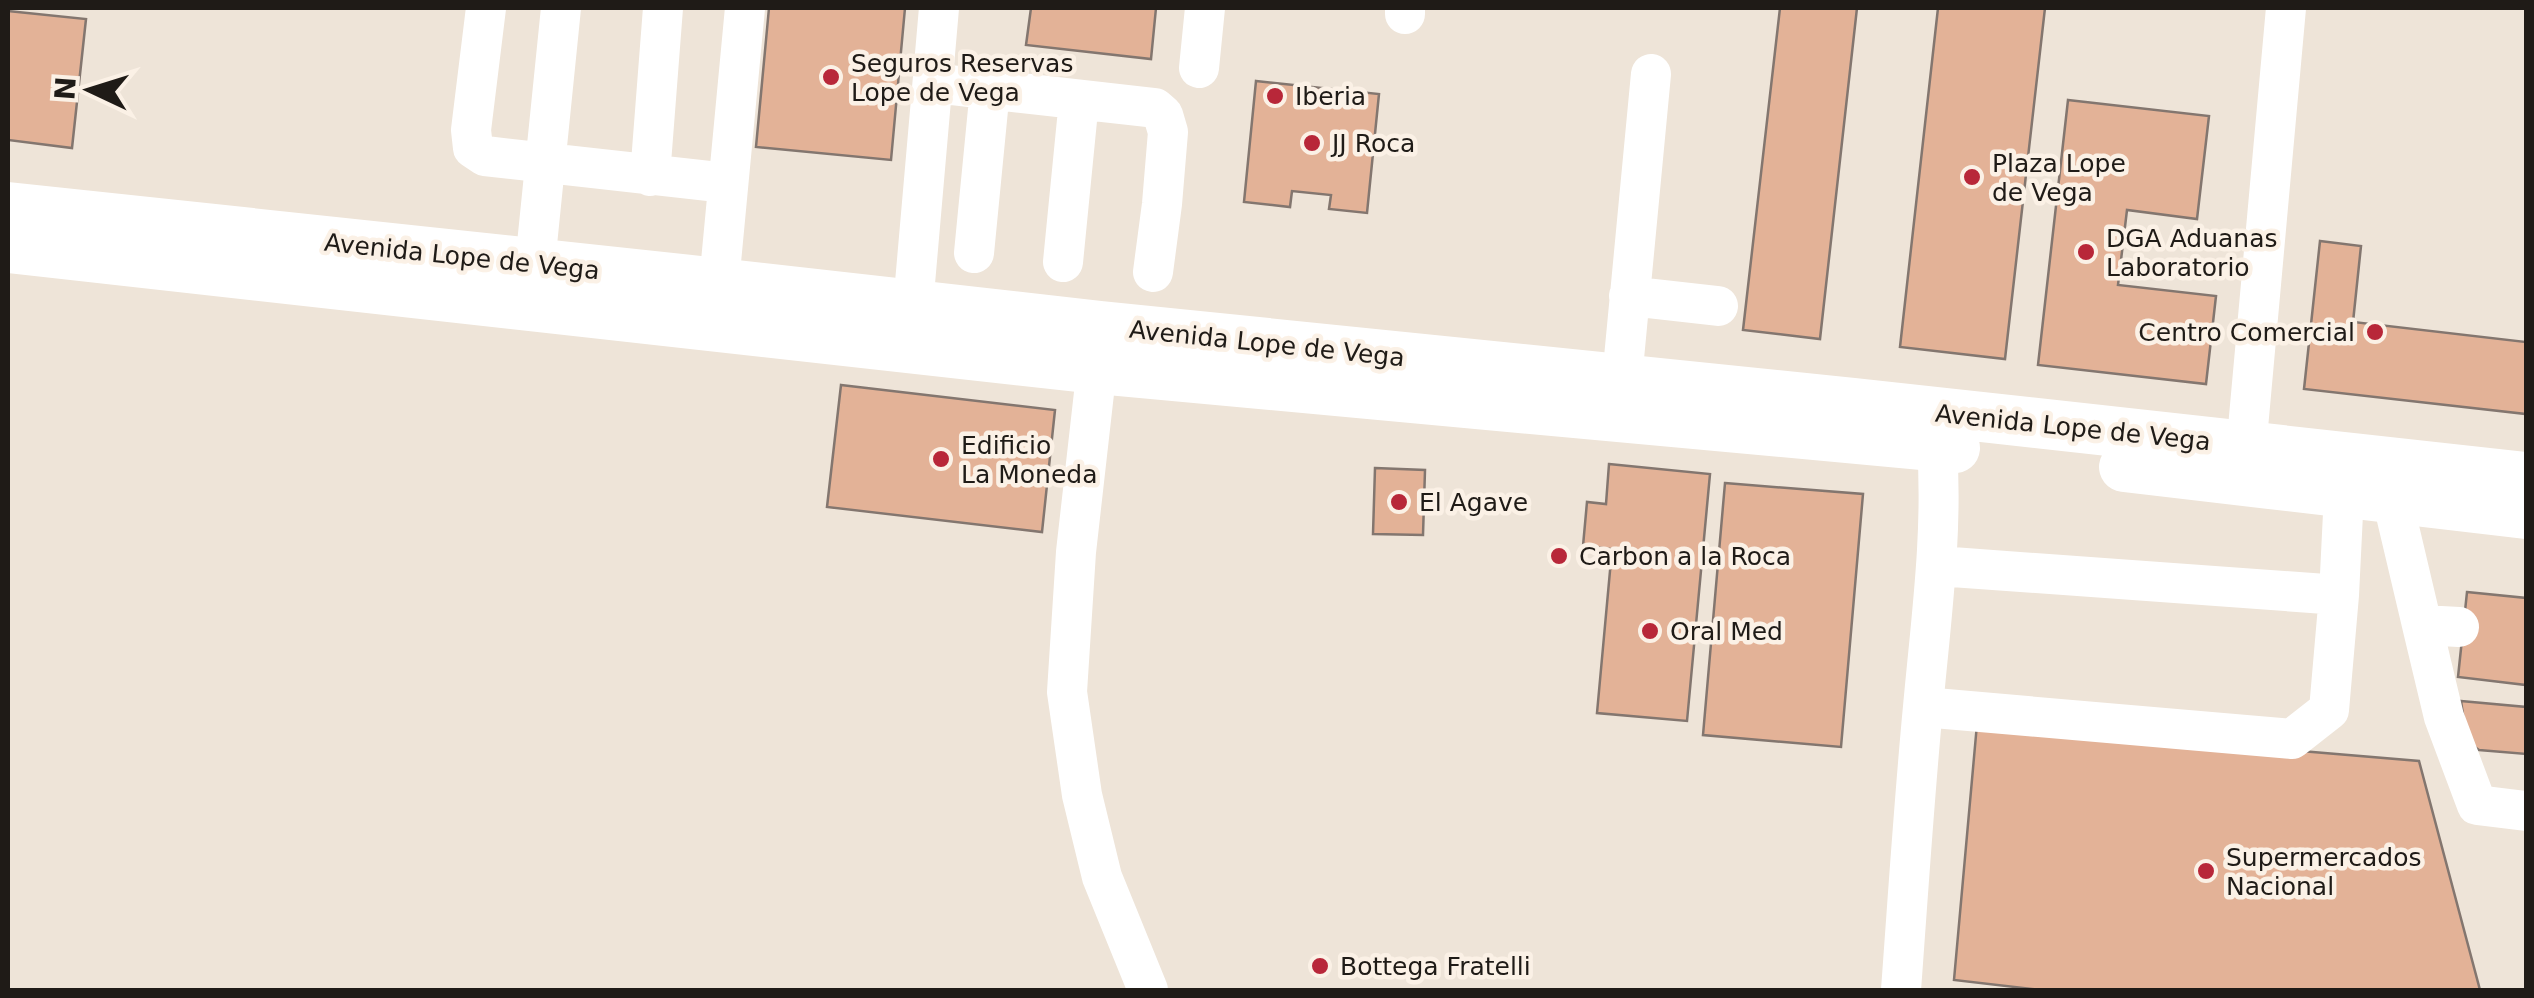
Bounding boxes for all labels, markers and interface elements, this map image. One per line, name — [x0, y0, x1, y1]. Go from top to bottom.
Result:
north arrow — [40, 40, 140, 140]
place label: Seguros Reservas Lope de Vega — [851, 49, 1073, 107]
marker: Seguros Reservas Lope de Vega — [820, 66, 842, 88]
text: N — [48, 75, 83, 101]
place label: Iberia — [1295, 82, 1366, 111]
marker: Iberia — [1264, 85, 1286, 107]
place label: JJ Roca — [1330, 129, 1415, 158]
marker: JJ Roca — [1301, 132, 1323, 154]
place label: Plaza Lope de Vega — [1992, 149, 2126, 207]
marker: Plaza Lope de Vega — [1961, 166, 1983, 188]
place label: DGA Aduanas Laboratorio — [2106, 224, 2278, 282]
street label: Avenida Lope de Vega — [323, 228, 601, 285]
marker: DGA Aduanas Laboratorio — [2075, 241, 2097, 263]
street label: Avenida Lope de Vega — [1128, 315, 1406, 372]
place label: Centro Comercial — [2138, 318, 2355, 347]
marker: Centro Comercial — [2364, 321, 2386, 343]
street label: Avenida Lope de Vega — [1934, 399, 2212, 456]
place label: Edificio La Moneda — [961, 431, 1097, 489]
marker: Edificio La Moneda — [930, 448, 952, 470]
place label: El Agave — [1419, 488, 1528, 517]
marker: El Agave — [1388, 491, 1410, 513]
place label: Carbon a la Roca — [1579, 542, 1791, 571]
marker: Carbon a la Roca — [1548, 545, 1570, 567]
place label: Oral Med — [1670, 617, 1783, 646]
marker: Oral Med — [1639, 620, 1661, 642]
place label: Supermercados Nacional — [2226, 843, 2422, 901]
marker: Supermercados Nacional — [2195, 860, 2217, 882]
place label: Bottega Fratelli — [1340, 952, 1531, 981]
marker: Bottega Fratelli — [1309, 955, 1331, 977]

